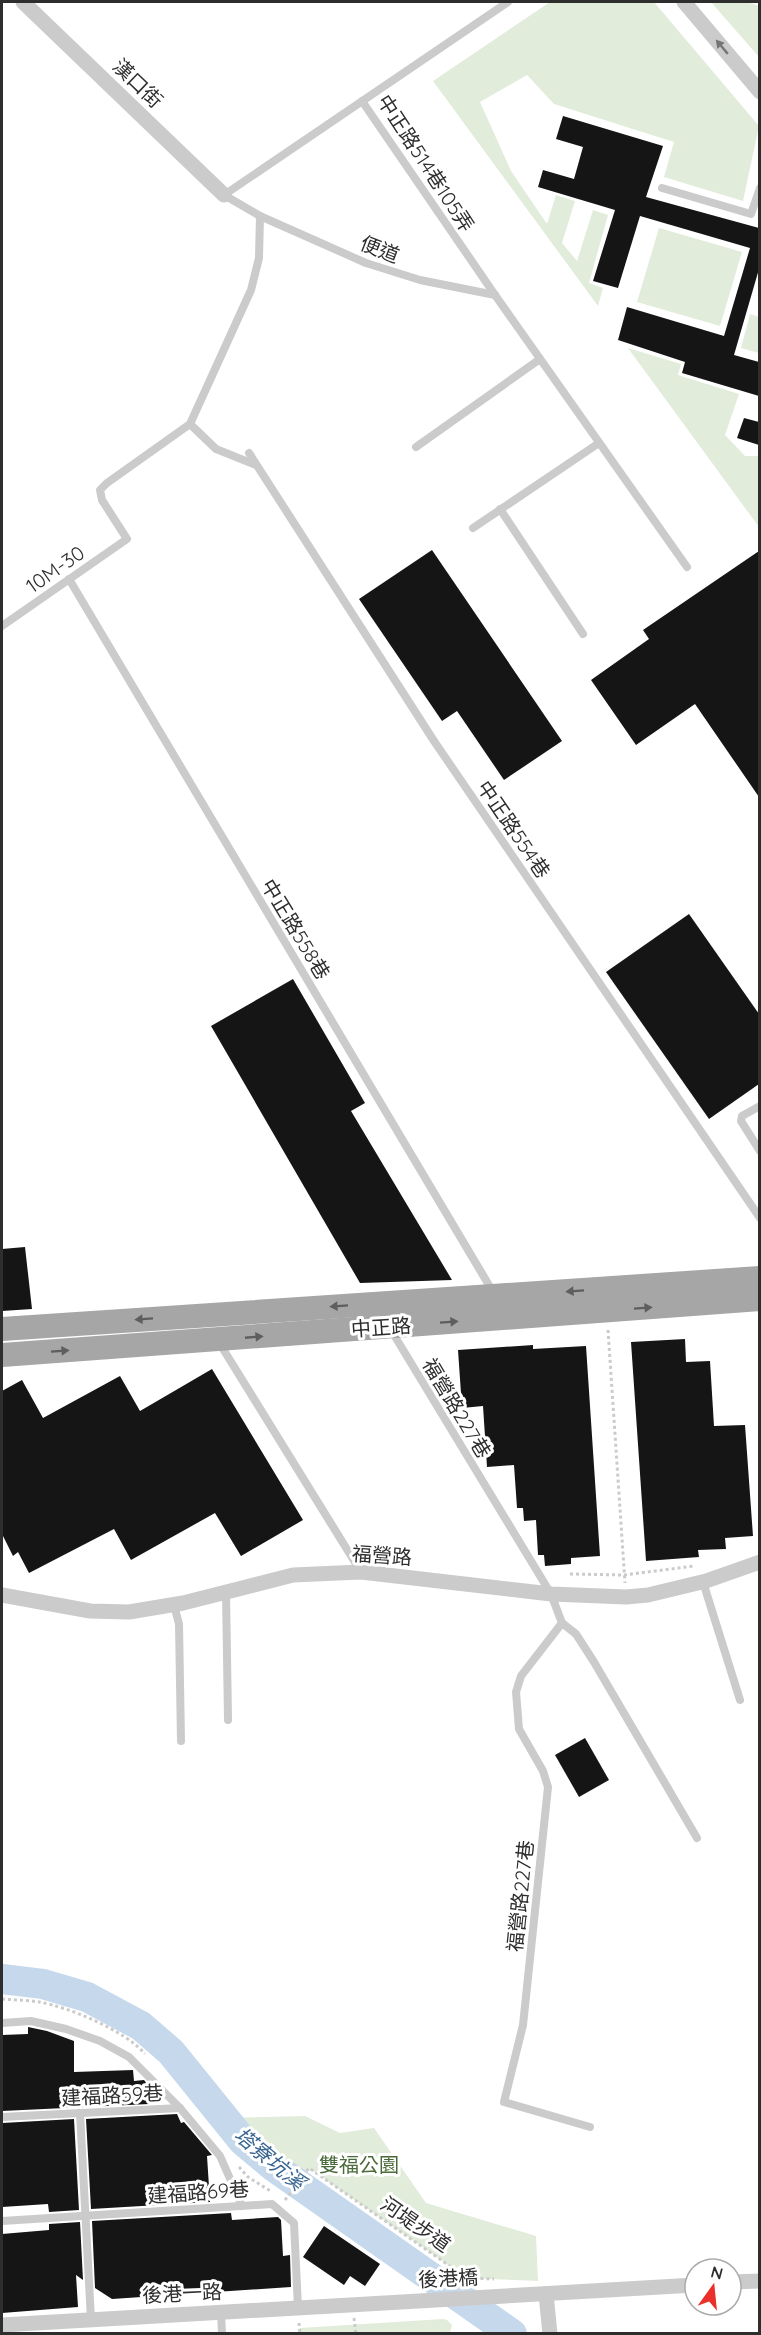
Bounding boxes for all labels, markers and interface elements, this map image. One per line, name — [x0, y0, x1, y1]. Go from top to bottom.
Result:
one-way arrow — [716, 40, 729, 55]
street label: 漢口街 — [108, 53, 168, 113]
street label: 中正路514巷105弄 — [372, 90, 480, 236]
street label: 便道 — [357, 230, 403, 268]
street label: 10M-30 — [21, 540, 89, 598]
street label: 中正路554巷 — [472, 775, 556, 883]
street label: 中正路558巷 — [256, 874, 336, 984]
one-way arrow — [566, 1286, 585, 1295]
one-way arrow — [329, 1302, 348, 1311]
one-way arrow — [634, 1303, 653, 1312]
street label: 中正路 — [350, 1312, 412, 1342]
one-way arrow — [135, 1315, 154, 1324]
one-way arrow — [439, 1317, 458, 1327]
one-way arrow — [245, 1332, 264, 1342]
one-way arrow — [50, 1346, 69, 1356]
street label: 福營路227巷 — [417, 1354, 497, 1462]
street label: 福營路 — [351, 1540, 413, 1570]
street label: 福營路227巷 — [502, 1839, 538, 1953]
street label: 建福路59巷 — [60, 2080, 164, 2110]
water label: 塔寮坑溪 — [229, 2121, 313, 2197]
park label: 雙福公園 — [319, 2152, 399, 2177]
street label: 建福路69巷 — [146, 2176, 250, 2208]
street label: 河堤步道 — [376, 2191, 456, 2257]
north arrow — [683, 2257, 743, 2317]
text: N — [709, 2261, 725, 2284]
street label: 後港橋 — [417, 2264, 479, 2292]
street label: 後港一路 — [141, 2278, 223, 2308]

